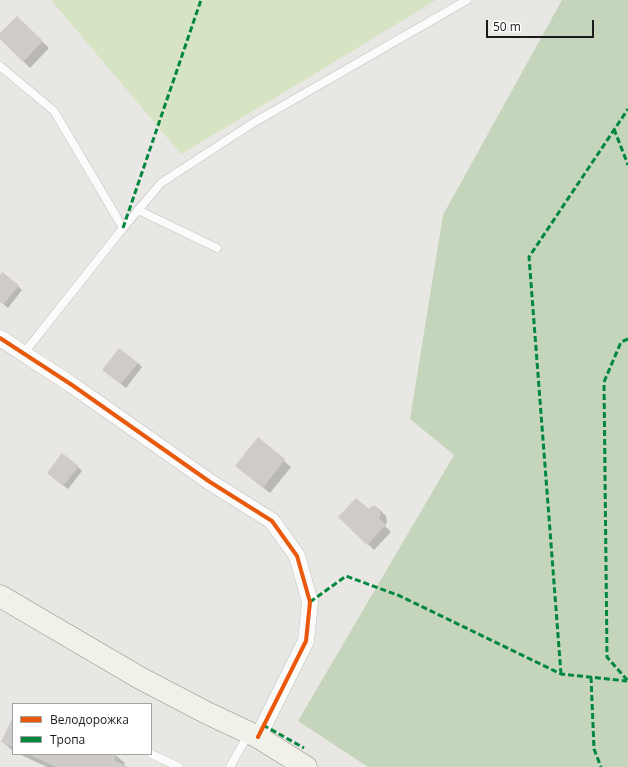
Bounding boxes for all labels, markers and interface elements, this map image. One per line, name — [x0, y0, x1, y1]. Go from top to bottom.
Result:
scale bar — [488, 12, 596, 38]
text: 50 m — [493, 18, 521, 35]
legend — [12, 703, 152, 755]
text: Велодорожка — [50, 711, 129, 728]
text: Тропа — [50, 731, 85, 748]

